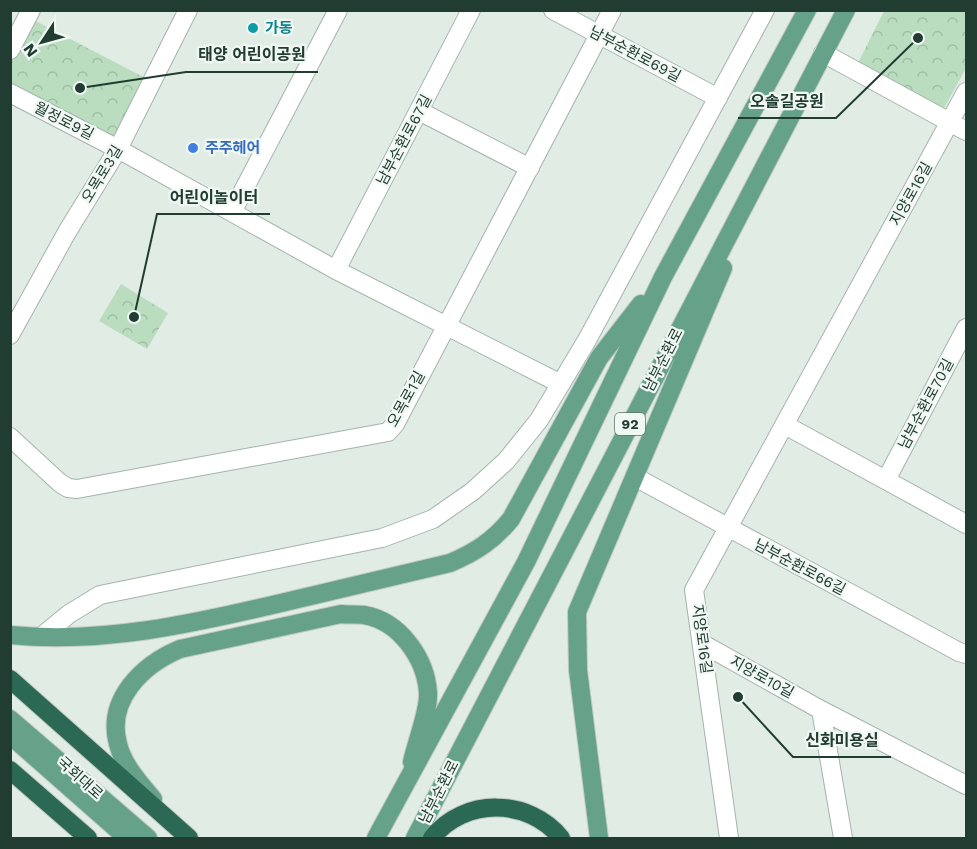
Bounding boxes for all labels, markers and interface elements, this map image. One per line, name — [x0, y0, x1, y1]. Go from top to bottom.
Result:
north arrow — [12, 12, 72, 72]
place label: 가동 — [265, 19, 293, 37]
marker: 가동 — [246, 21, 260, 35]
street label: 남부순환로69길 — [586, 22, 684, 86]
callout: 태양 어린이공원 — [186, 38, 318, 72]
text: N — [19, 40, 41, 61]
text: 태양 어린이공원 — [198, 45, 306, 64]
callout: 오솔길공원 — [738, 84, 836, 118]
street label: 남부순환로67길 — [373, 92, 435, 188]
text: 오솔길공원 — [750, 92, 824, 111]
street label: 월정로9길 — [31, 98, 97, 144]
place label: 주주헤어 — [205, 139, 260, 157]
marker: 주주헤어 — [186, 141, 200, 155]
street label: 오목로3길 — [78, 142, 126, 206]
street label: 지양로16길 — [886, 159, 936, 229]
callout: 어린이놀이터 — [157, 180, 270, 214]
text: 어린이놀이터 — [170, 188, 258, 207]
street label: 남부순환로 — [639, 325, 687, 395]
street label: 남부순환로70길 — [895, 356, 957, 452]
street label: 오목로1길 — [383, 368, 429, 430]
road number: 92 — [615, 413, 645, 435]
street label: 남부순환로66길 — [751, 535, 849, 599]
street label: 지양로16길 — [688, 603, 716, 675]
street label: 지양로10길 — [727, 652, 797, 702]
callout: 신화미용실 — [793, 723, 891, 757]
text: 신화미용실 — [805, 731, 879, 750]
street label: 국회대로 — [53, 753, 107, 803]
street label: 남부순환로 — [415, 757, 463, 827]

